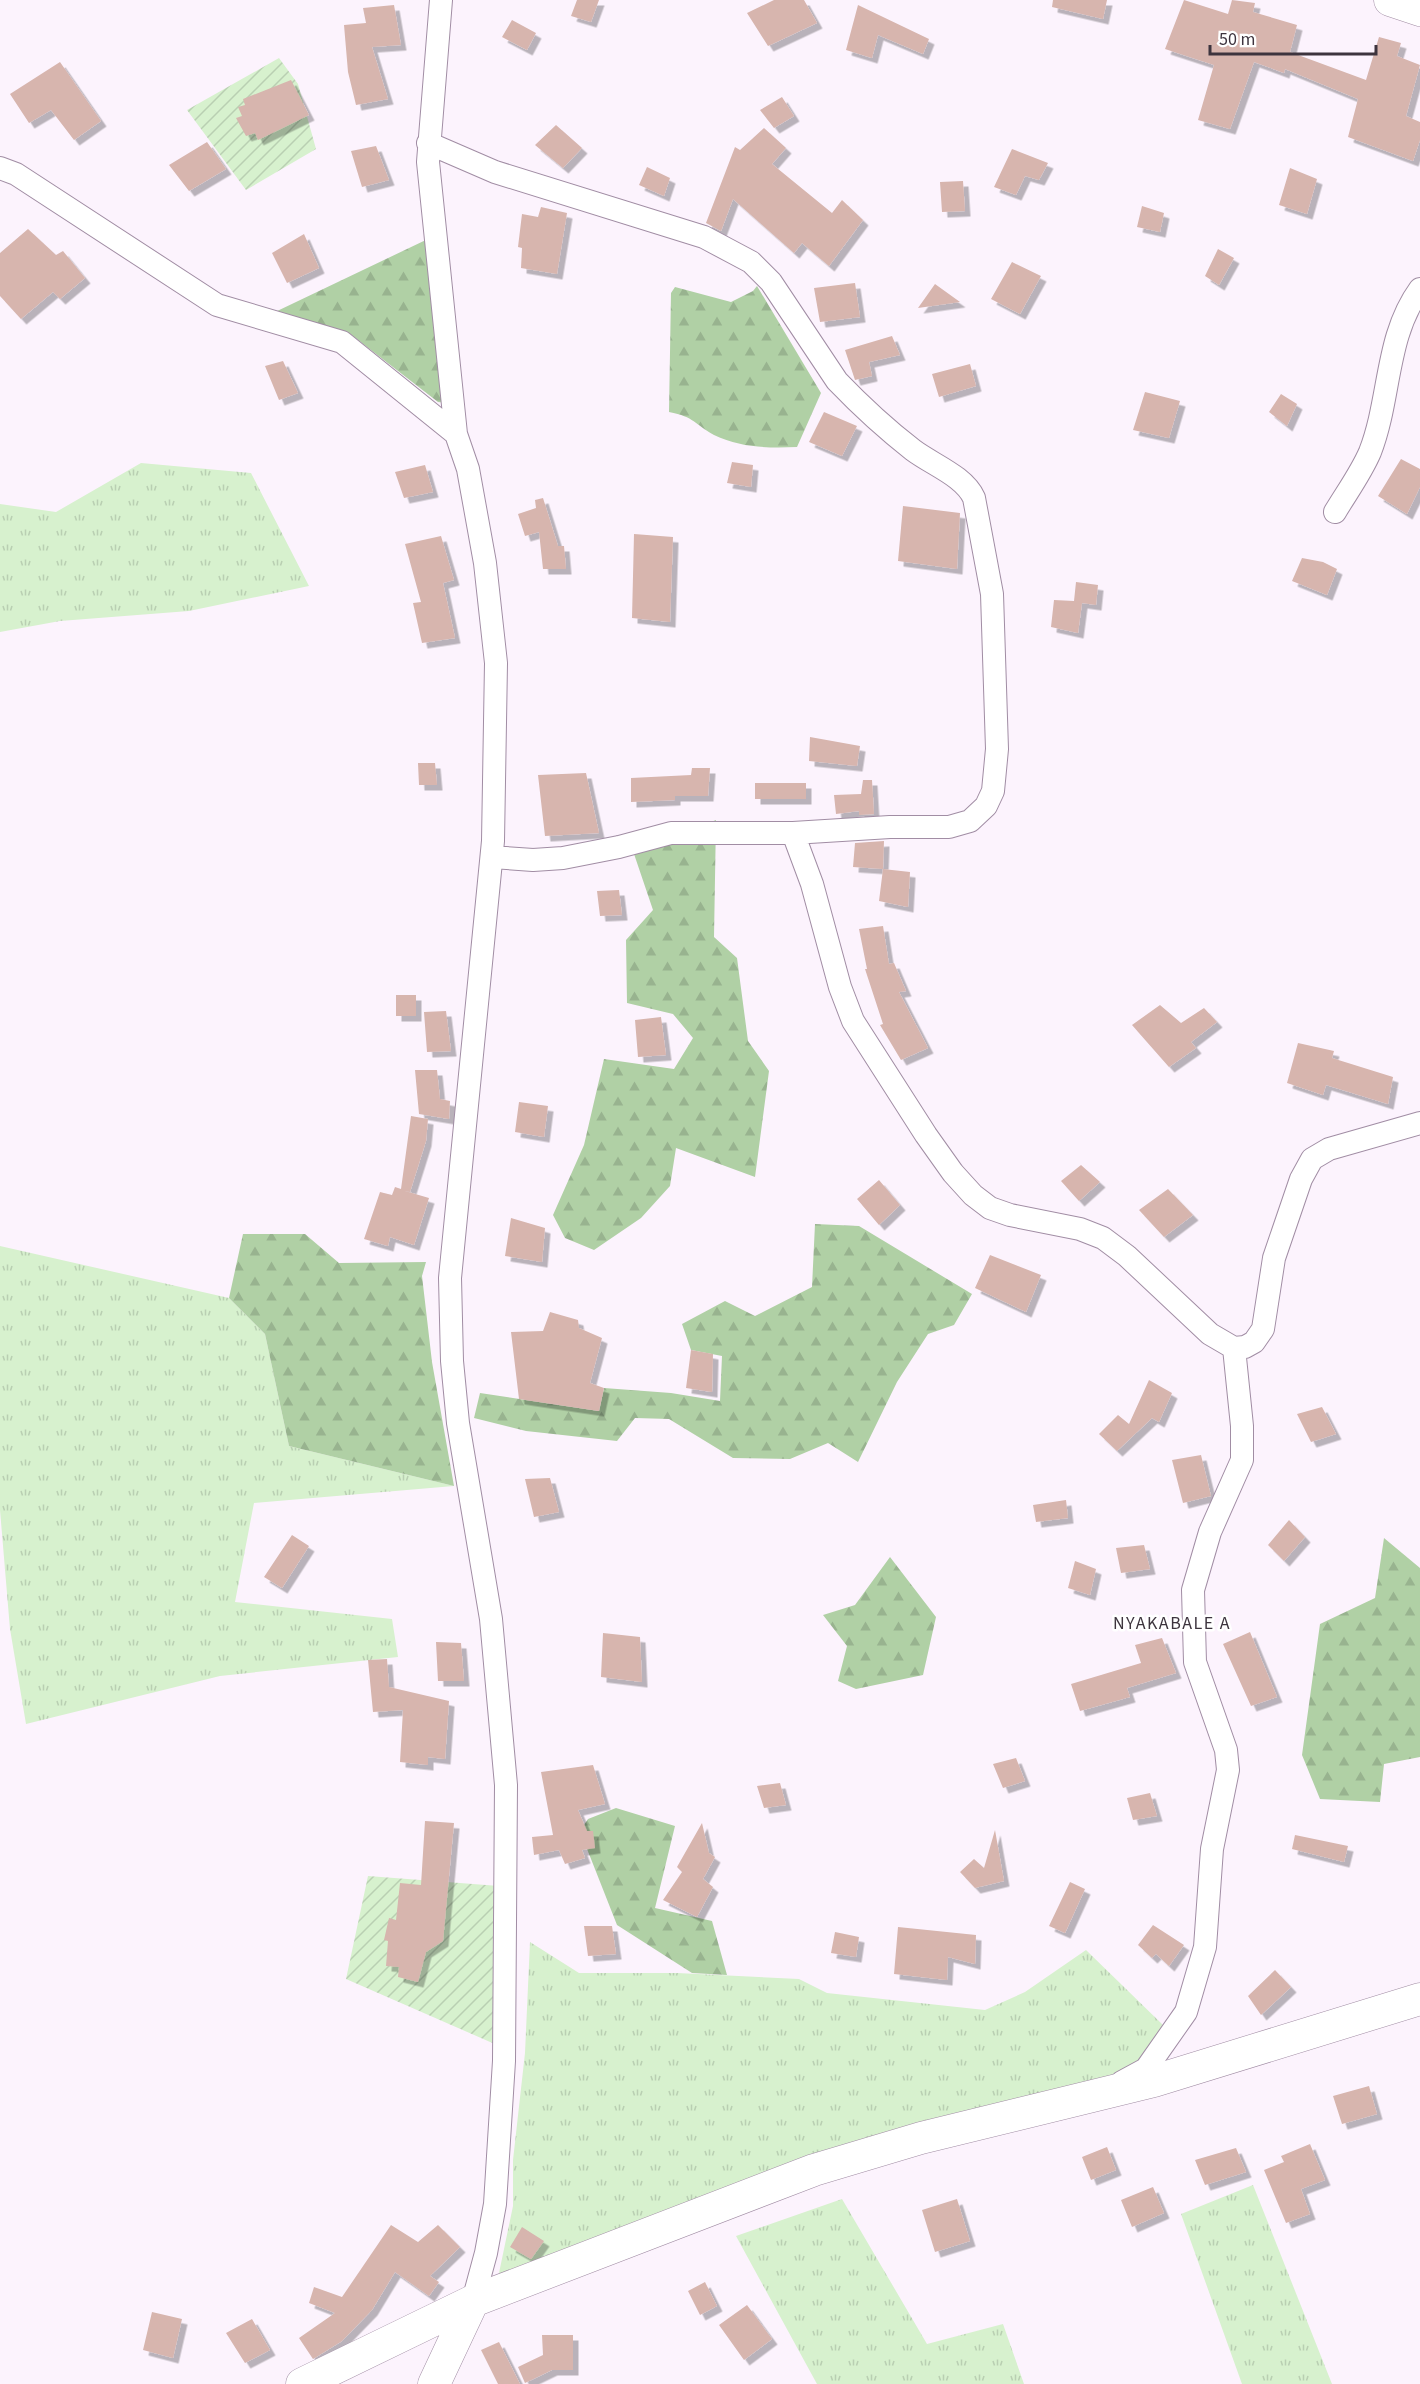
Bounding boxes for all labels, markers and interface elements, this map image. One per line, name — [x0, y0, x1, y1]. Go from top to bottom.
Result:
scale bar — [1210, 18, 1376, 56]
text: 50 m — [1219, 27, 1255, 52]
district label: NYAKABALE A — [1113, 1611, 1231, 1636]

